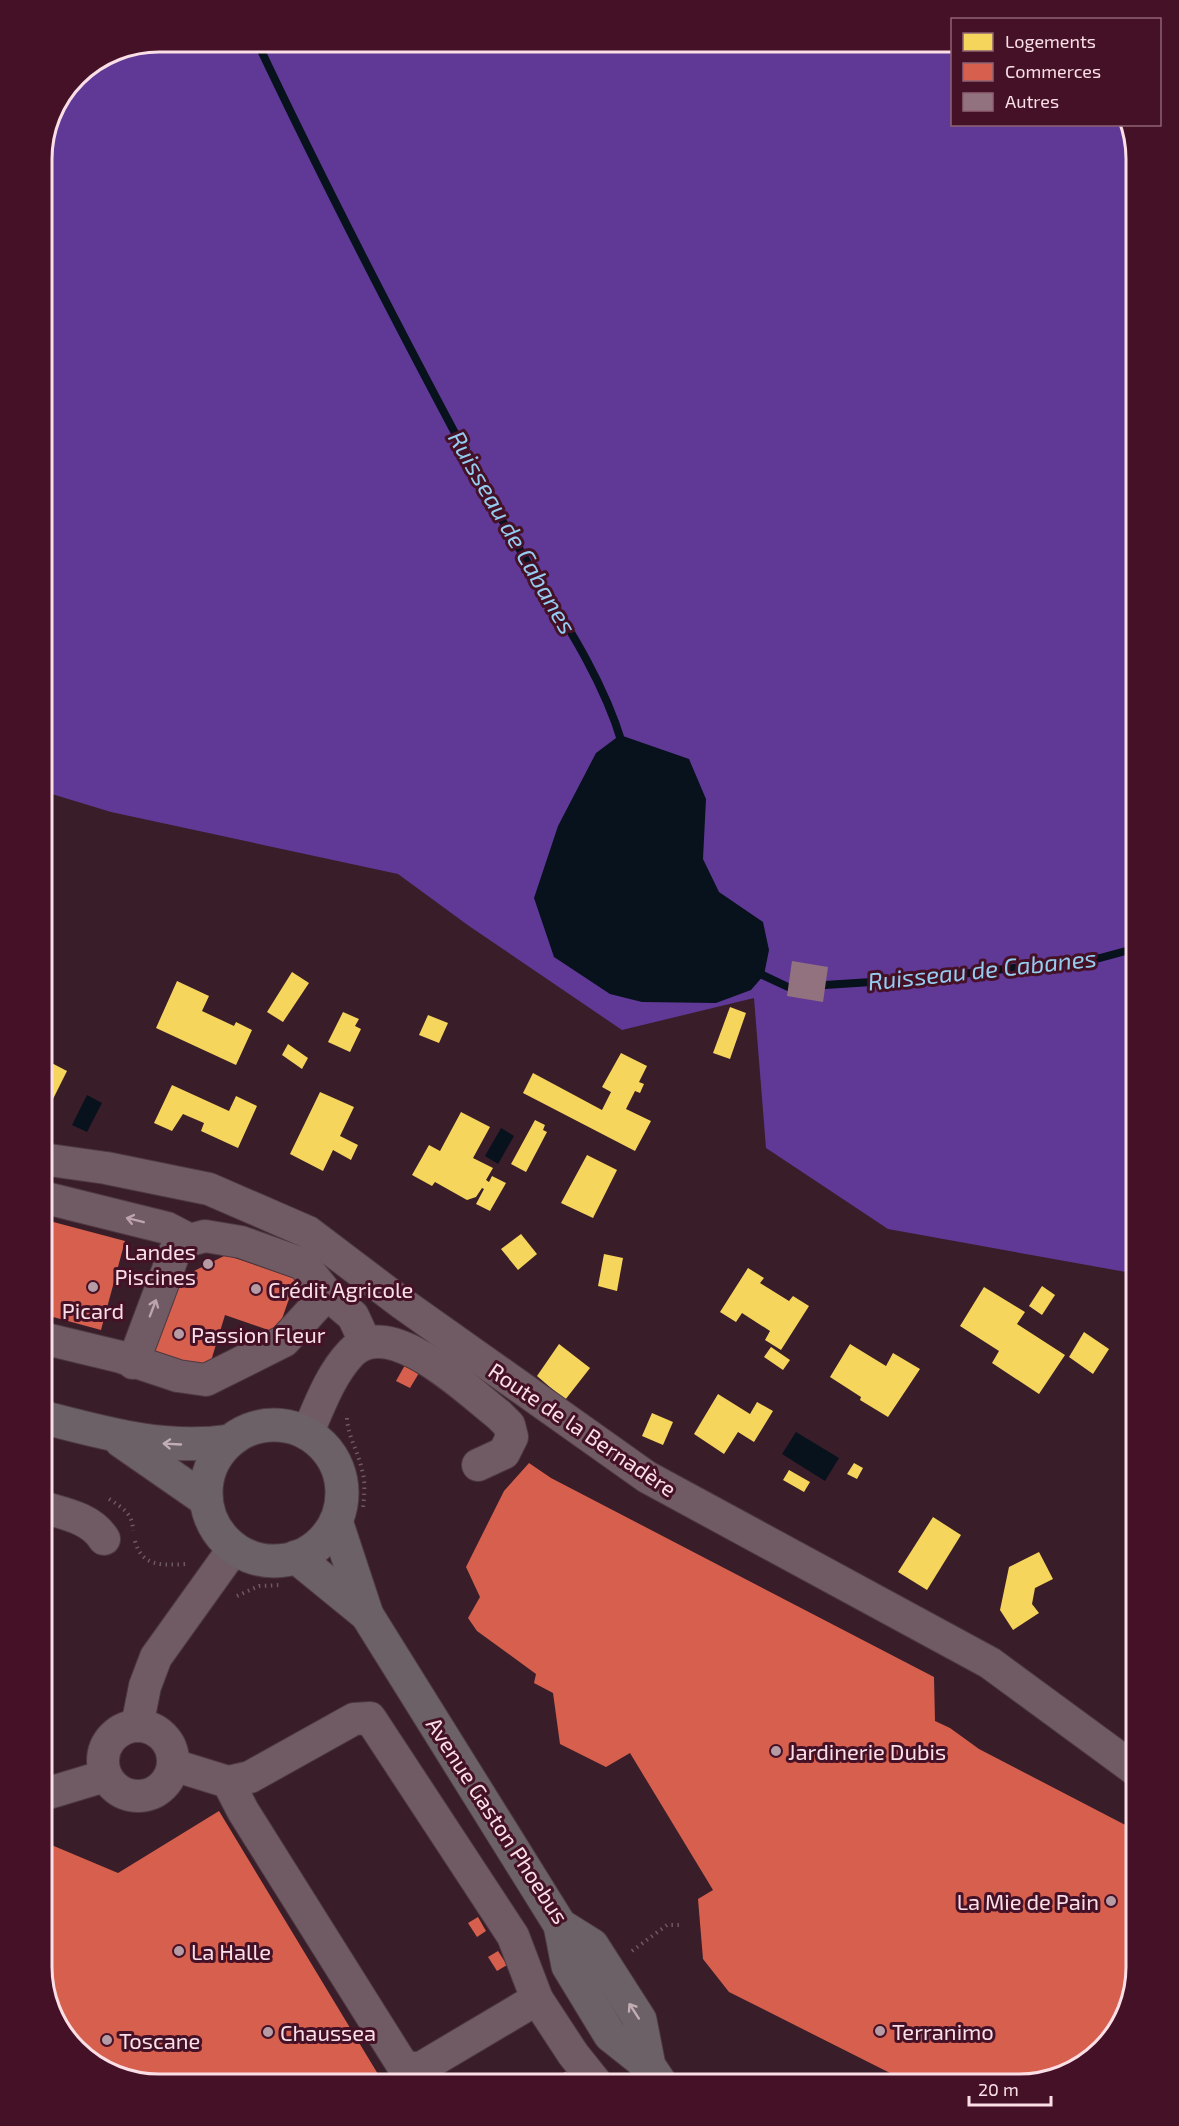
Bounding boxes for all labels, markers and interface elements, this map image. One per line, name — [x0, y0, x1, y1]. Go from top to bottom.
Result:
legend — [951, 18, 1161, 126]
text: Logements — [1005, 30, 1096, 52]
text: Commerces — [1005, 60, 1101, 82]
text: Autres — [1005, 90, 1059, 112]
water label: Ruisseau de Cabanes — [443, 425, 583, 639]
water label: Ruisseau de Cabanes — [866, 943, 1098, 995]
one-way arrow — [125, 1214, 144, 1226]
place label: Landes Piscines — [114, 1238, 196, 1289]
marker: Landes Piscines — [201, 1257, 215, 1271]
place label: Crédit Agricole — [268, 1276, 413, 1302]
marker: Picard — [86, 1280, 100, 1294]
marker: Crédit Agricole — [249, 1282, 263, 1296]
place label: Picard — [62, 1297, 124, 1323]
one-way arrow — [149, 1299, 160, 1318]
place label: Passion Fleur — [191, 1321, 326, 1347]
marker: Passion Fleur — [172, 1327, 186, 1341]
street label: Route de la Bernadère — [484, 1357, 682, 1501]
one-way arrow — [163, 1438, 183, 1449]
street label: Avenue Gaston Phoebus — [422, 1712, 574, 1928]
place label: Jardinerie Dubis — [788, 1738, 946, 1764]
marker: Jardinerie Dubis — [769, 1744, 783, 1758]
place label: La Mie de Pain — [957, 1888, 1099, 1914]
marker: La Mie de Pain — [1104, 1894, 1118, 1908]
place label: La Halle — [191, 1938, 271, 1964]
marker: La Halle — [172, 1944, 186, 1958]
one-way arrow — [627, 2002, 640, 2019]
place label: Terranimo — [892, 2018, 994, 2044]
place label: Chaussea — [280, 2019, 376, 2045]
marker: Terranimo — [873, 2024, 887, 2038]
marker: Chaussea — [261, 2025, 275, 2039]
place label: Toscane — [119, 2027, 200, 2053]
marker: Toscane — [100, 2033, 114, 2047]
scale bar — [969, 2069, 1052, 2107]
text: 20 m — [978, 2078, 1019, 2100]

